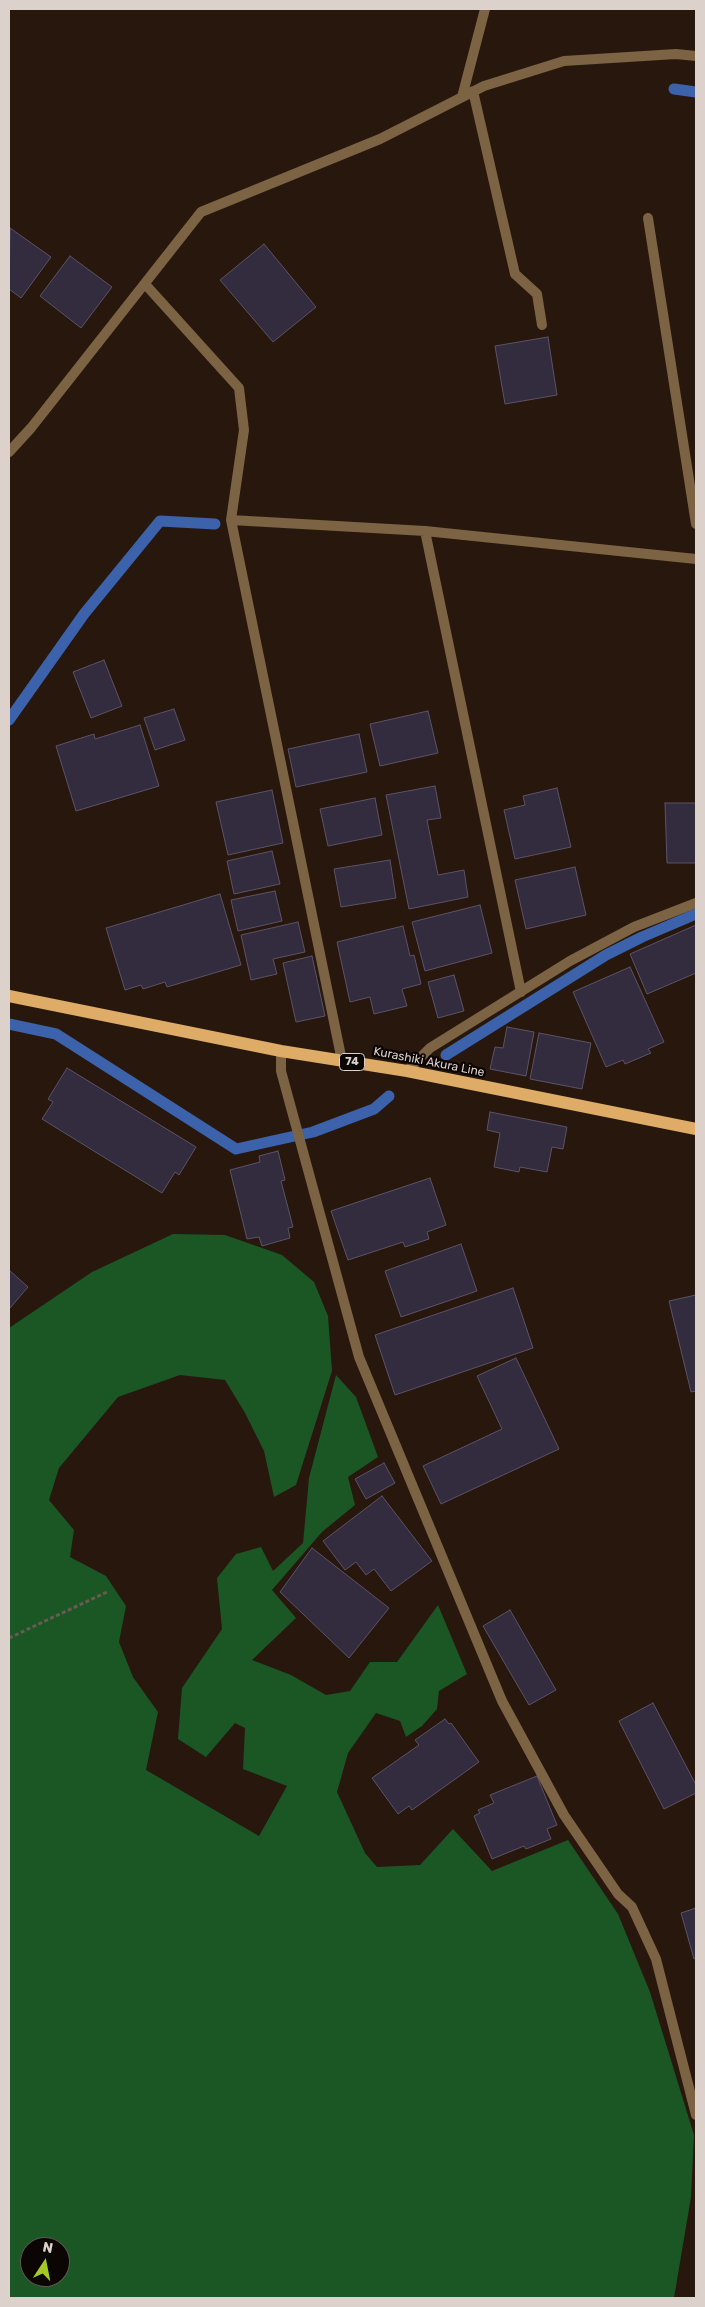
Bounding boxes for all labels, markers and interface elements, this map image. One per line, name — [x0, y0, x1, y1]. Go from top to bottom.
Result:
street label: Kurashiki Akura Line — [372, 1044, 486, 1080]
road number: 74 — [340, 1054, 364, 1070]
north arrow — [20, 2237, 70, 2287]
text: N — [41, 2238, 54, 2257]

